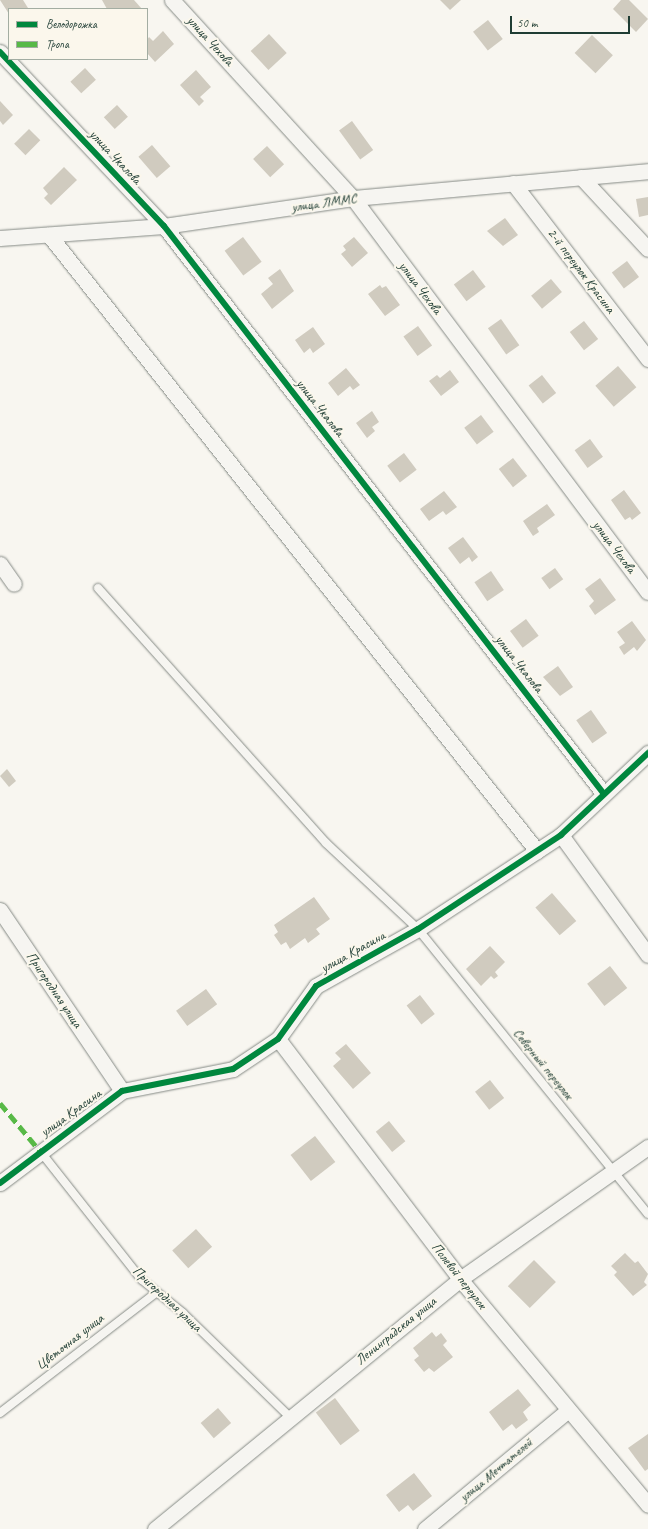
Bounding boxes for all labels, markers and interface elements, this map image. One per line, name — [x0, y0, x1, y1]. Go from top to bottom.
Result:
legend — [8, 8, 148, 60]
scale bar — [512, 8, 632, 34]
street label: улица Чехова — [183, 12, 237, 70]
text: 50 m — [517, 15, 537, 31]
text: Велодорожка — [46, 16, 97, 32]
text: Тропа — [46, 36, 69, 52]
street label: улица Чкалова — [86, 126, 144, 188]
street label: улица ЛММС — [290, 190, 358, 216]
street label: 2-й переулок Красина — [543, 225, 619, 317]
street label: улица Чехова — [395, 258, 445, 318]
street label: улица Чкалова — [292, 376, 348, 440]
street label: улица Чехова — [589, 517, 639, 577]
street label: улица Чкалова — [491, 632, 547, 696]
street label: улица Красина — [318, 927, 388, 977]
street label: Пригородная улица — [22, 948, 86, 1032]
street label: Северный переулок — [509, 1025, 577, 1103]
street label: улица Красина — [37, 1085, 105, 1141]
street label: Полевой переулок — [428, 1239, 490, 1313]
street label: Пригородная улица — [129, 1262, 205, 1336]
street label: Ленинградская улица — [352, 1293, 440, 1369]
street label: Цветочная улица — [32, 1310, 108, 1374]
street label: улица Мечтателей — [456, 1434, 536, 1506]

